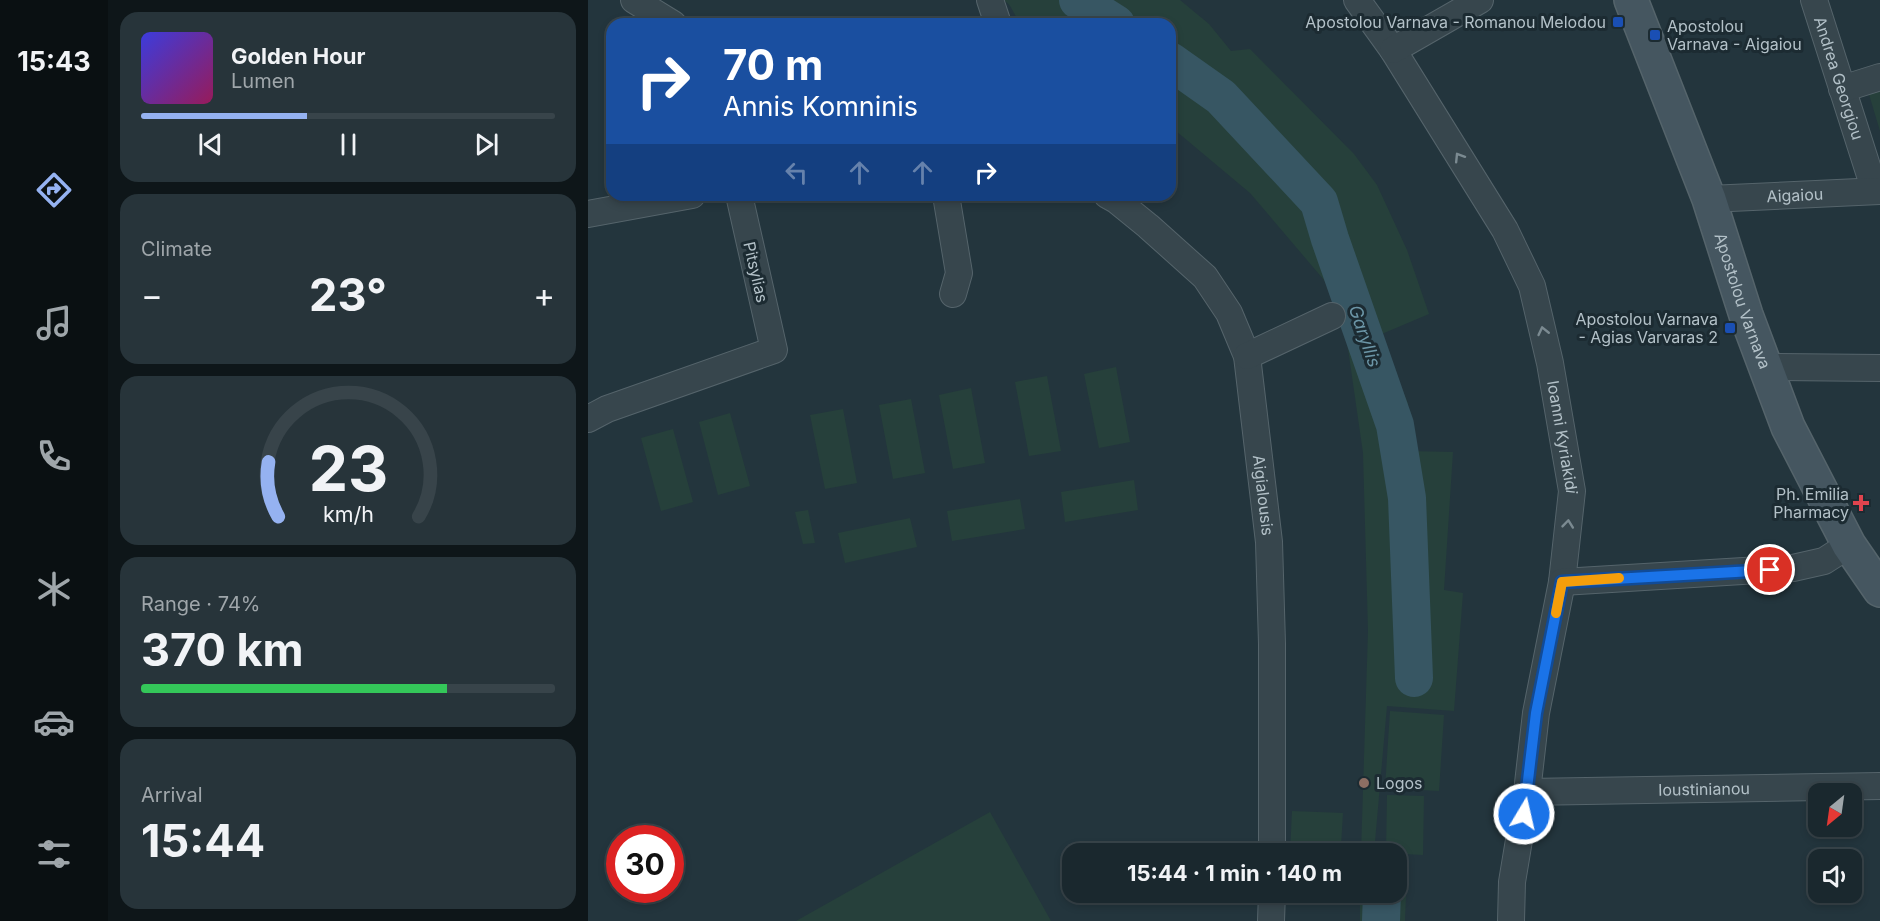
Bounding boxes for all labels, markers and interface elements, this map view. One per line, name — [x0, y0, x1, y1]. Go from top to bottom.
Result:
place label: Apostolou Varnava - Romanou Melodou — [1305, 12, 1606, 32]
street label: Andrea Georgiou — [1810, 14, 1868, 142]
marker: Apostolou Varnava - Romanou Melodou — [1611, 15, 1625, 29]
place label: Apostolou Varnava - Aigaiou — [1667, 16, 1802, 54]
marker: Apostolou Varnava - Aigaiou — [1648, 28, 1662, 42]
text: 70 m — [723, 39, 823, 90]
icon: right — [624, 42, 702, 120]
text: Golden Hour — [231, 43, 365, 69]
text: 15:43 — [17, 45, 91, 78]
text: Lumen — [231, 69, 295, 93]
text: Annis Komninis — [723, 90, 918, 123]
icon: previous — [194, 128, 227, 161]
icon: pause — [332, 128, 365, 161]
icon: next — [470, 128, 503, 161]
one-way arrow — [1455, 153, 1467, 163]
icon: left — [780, 156, 813, 189]
icon: ahead — [843, 156, 876, 189]
icon: ahead — [906, 156, 939, 189]
icon: right — [969, 156, 1002, 189]
icon: directions — [33, 169, 75, 211]
street label: Aigaiou — [1766, 184, 1824, 206]
street label: Apostolou Varnava — [1710, 230, 1775, 372]
text: Climate — [141, 237, 212, 261]
street label: Pitsylias — [739, 240, 773, 304]
text: 23° — [309, 267, 387, 322]
text: − — [141, 275, 163, 315]
text: + — [533, 275, 555, 315]
icon: music — [33, 302, 75, 344]
water label: Garyllis — [1345, 302, 1385, 370]
place label: Apostolou Varnava - Agias Varvaras 2 — [1575, 309, 1718, 347]
marker: Apostolou Varnava - Agias Varvaras 2 — [1723, 321, 1737, 335]
one-way arrow — [1537, 327, 1550, 337]
street label: Ioanni Kyriakidi — [1543, 379, 1582, 495]
text: 23 — [308, 432, 388, 507]
icon: phone — [33, 435, 75, 477]
street label: Aigialousis — [1249, 454, 1278, 537]
place label: Ph. Emilia Pharmacy — [1773, 484, 1849, 522]
marker: Ph. Emilia Pharmacy — [1854, 496, 1868, 510]
text: km/h — [323, 502, 373, 528]
one-way arrow — [1561, 519, 1574, 528]
pin — [1744, 544, 1795, 595]
icon: arrive — [1753, 553, 1786, 586]
icon: climate — [33, 568, 75, 610]
text: Range · 74% — [141, 592, 260, 616]
text: 370 km — [141, 622, 304, 677]
icon: car — [33, 701, 75, 743]
place label: Logos — [1376, 773, 1423, 793]
marker: Logos — [1357, 776, 1371, 790]
street label: Ioustinianou — [1658, 778, 1750, 800]
position arrow — [1492, 782, 1556, 846]
text: Arrival — [141, 783, 203, 807]
north arrow — [1808, 783, 1862, 837]
map controls — [1808, 783, 1862, 903]
text: 15:44 — [141, 813, 265, 868]
speed limit sign: 30 — [606, 825, 684, 903]
icon: filters — [33, 833, 75, 875]
button: sound — [1808, 849, 1862, 903]
text: 15:44 · 1 min · 140 m — [1127, 860, 1342, 886]

